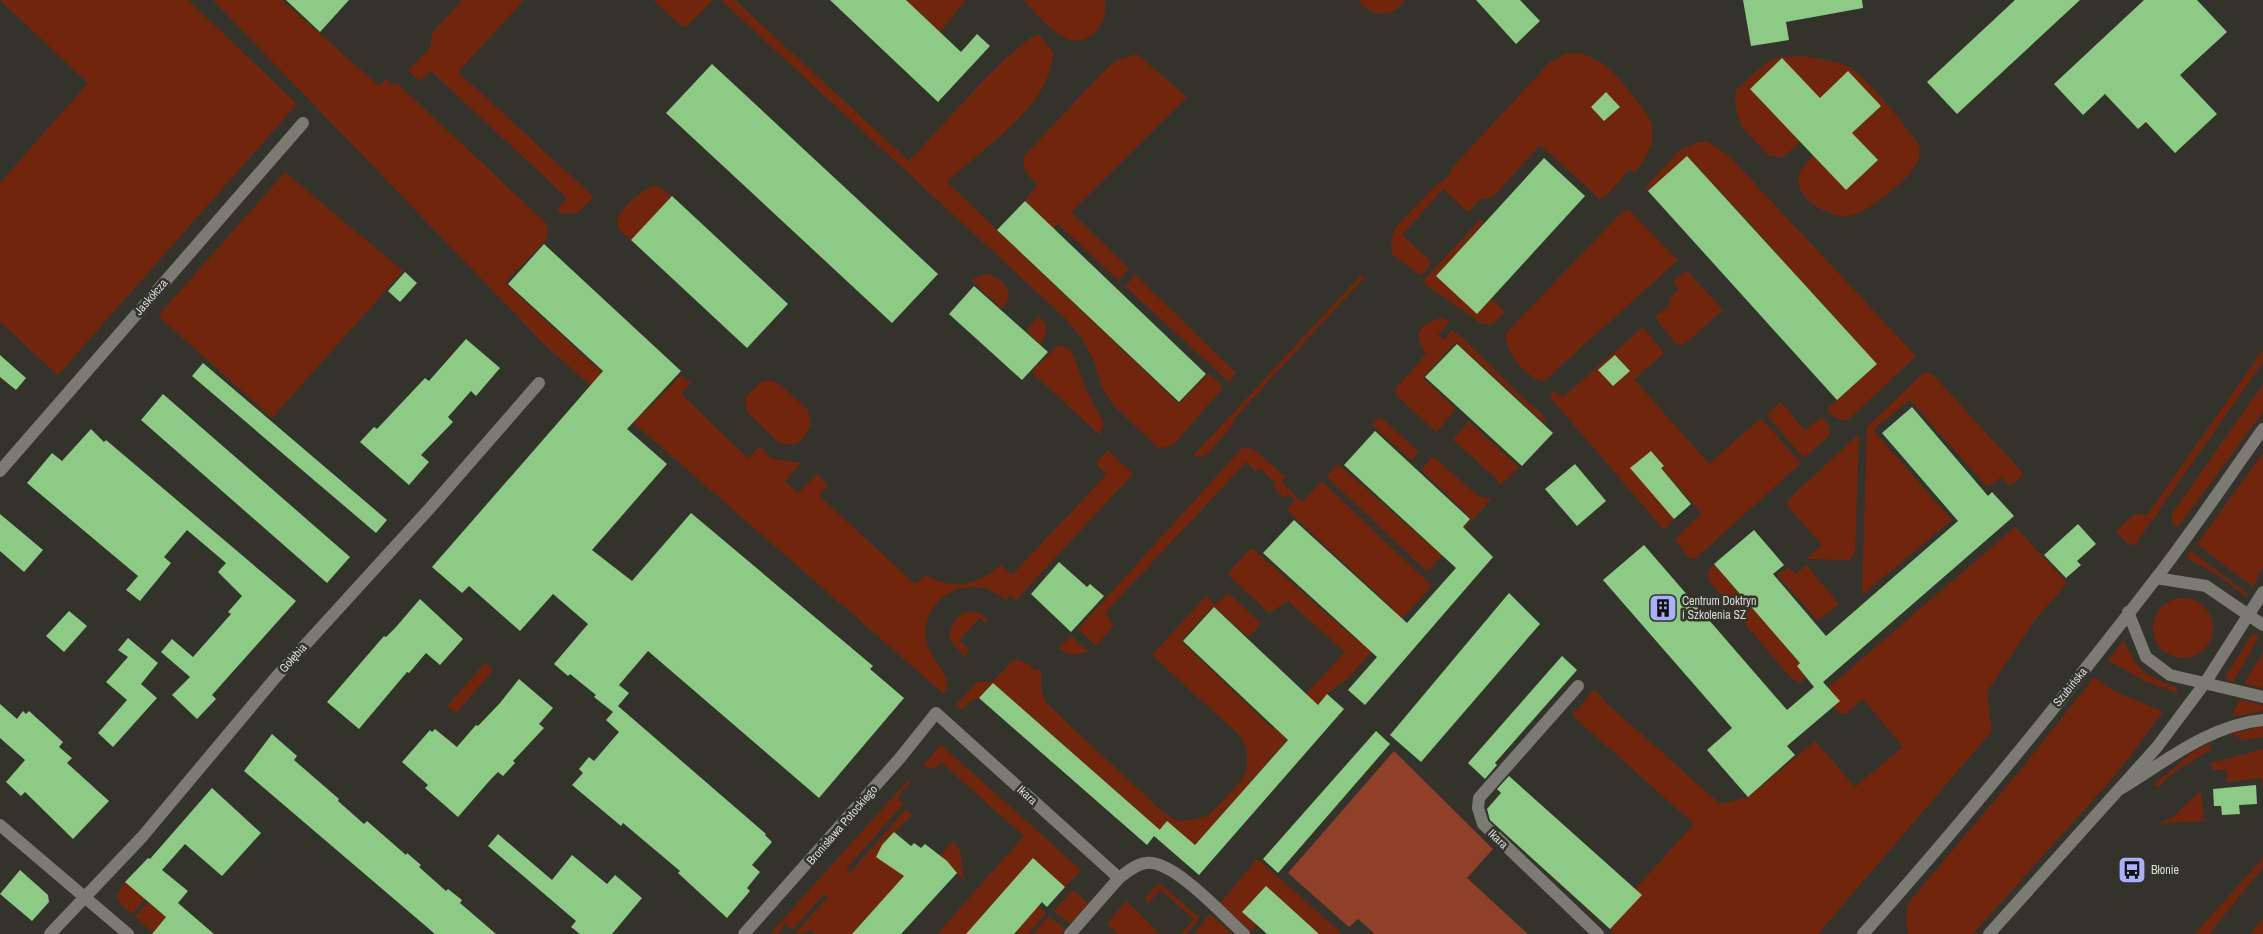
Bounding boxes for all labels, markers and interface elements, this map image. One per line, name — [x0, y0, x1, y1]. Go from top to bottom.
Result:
street label: Jaskółcza — [131, 275, 172, 319]
building icon: Centrum Doktryn i Szkolenia SZ — [1648, 593, 1678, 623]
place label: Centrum Doktryn i Szkolenia SZ — [1682, 593, 1756, 623]
street label: Gołębia — [276, 639, 311, 676]
street label: Szubińska — [2049, 664, 2091, 710]
street label: Bronisława Potockiego — [803, 782, 881, 868]
street label: Ikara — [1014, 782, 1041, 809]
street label: Ikara — [1485, 826, 1512, 853]
bus stop icon: Błonie — [2117, 855, 2147, 885]
place label: Błonie — [2151, 862, 2179, 878]

